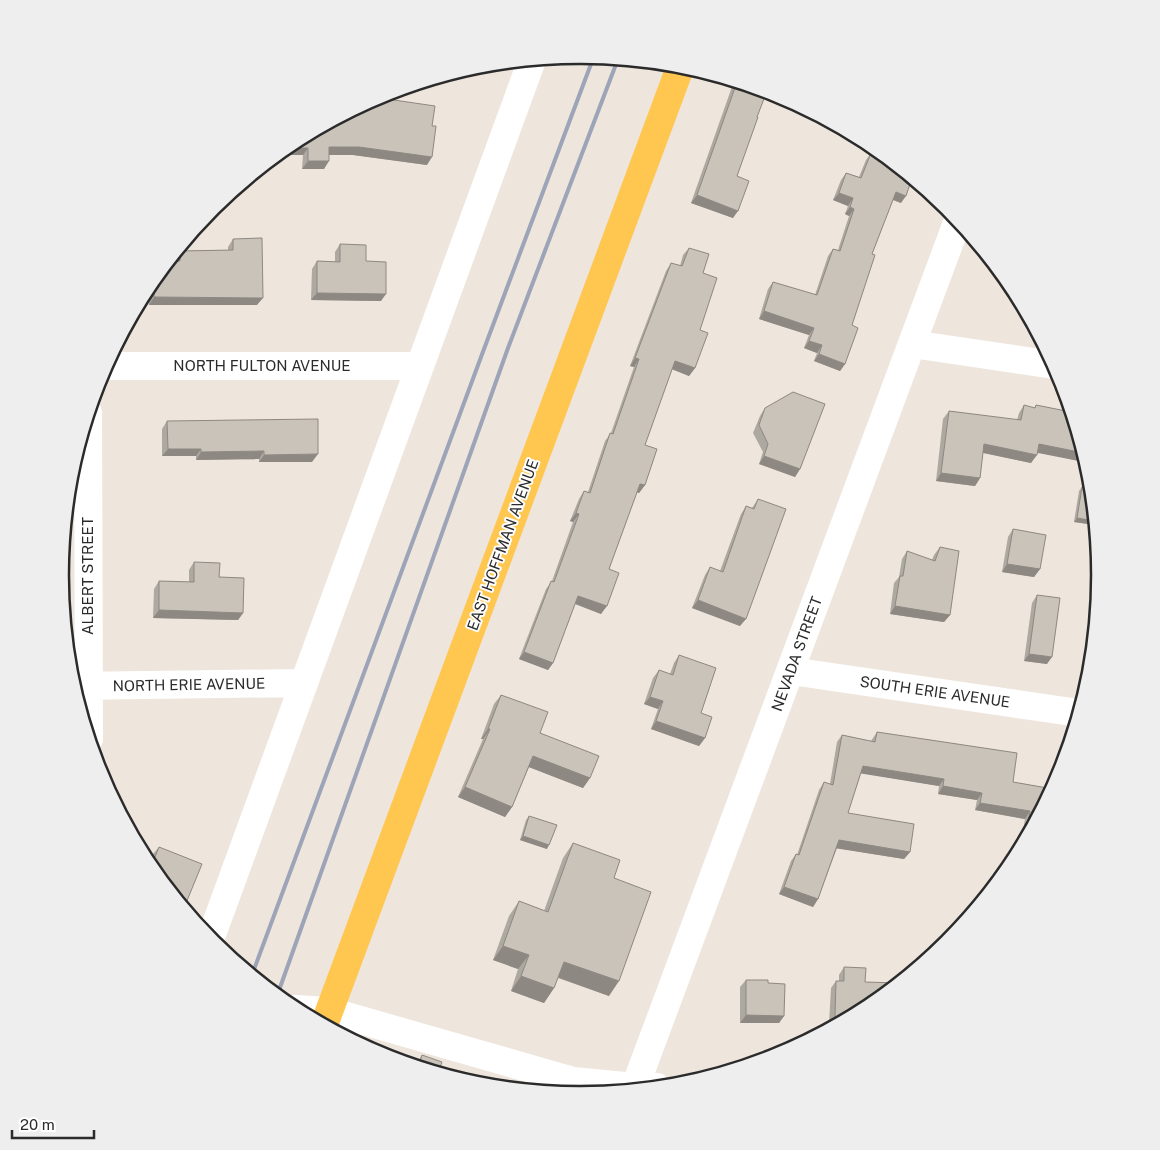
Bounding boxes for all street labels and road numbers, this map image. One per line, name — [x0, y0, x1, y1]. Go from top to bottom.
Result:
street label: NORTH FULTON AVENUE — [173, 357, 351, 374]
street label: EAST HOFFMAN AVENUE — [464, 457, 541, 633]
street label: ALBERT STREET — [79, 517, 96, 635]
street label: NEVADA STREET — [768, 594, 825, 713]
street label: SOUTH ERIE AVENUE — [859, 673, 1011, 710]
street label: NORTH ERIE AVENUE — [113, 675, 265, 694]

